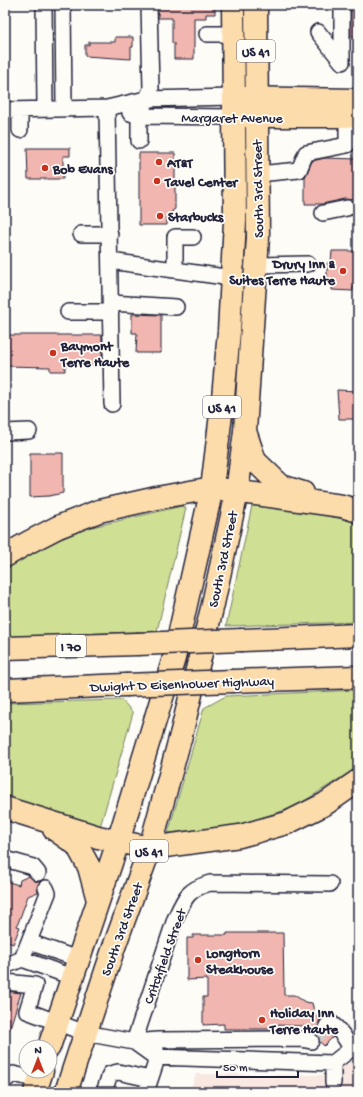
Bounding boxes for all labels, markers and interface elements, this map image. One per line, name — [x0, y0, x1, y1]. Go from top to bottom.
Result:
road number: US 41 — [237, 40, 275, 62]
street label: Margaret Avenue — [181, 111, 284, 128]
street label: South 3rd Street — [250, 139, 269, 238]
place label: AT&T — [166, 156, 194, 173]
marker: AT&T — [154, 157, 164, 167]
place label: Bob Evans — [52, 162, 113, 179]
marker: Bob Evans — [40, 163, 50, 173]
place label: Tavel Center — [164, 175, 239, 192]
marker: Tavel Center — [152, 176, 162, 186]
place label: Starbucks — [168, 210, 224, 227]
marker: Starbucks — [155, 211, 165, 221]
place label: Drury Inn & Suites Terre Haute — [229, 257, 336, 290]
marker: Drury Inn & Suites Terre Haute — [338, 266, 348, 276]
place label: Baymont Terre Haute — [60, 339, 130, 372]
marker: Baymont Terre Haute — [48, 348, 58, 358]
road number: US 41 — [203, 396, 241, 418]
street label: South 3rd Street — [206, 509, 243, 609]
road number: I 70 — [56, 635, 86, 657]
street label: Dwight D Eisenhower Highway — [89, 674, 274, 697]
road number: US 41 — [130, 840, 168, 862]
street label: South 3rd Street — [99, 880, 149, 979]
street label: Critchfield Street — [141, 906, 192, 1007]
place label: LongHorn Steakhouse — [206, 946, 274, 979]
marker: LongHorn Steakhouse — [193, 955, 203, 965]
place label: Holiday Inn Terre Haute — [269, 1006, 339, 1039]
marker: Holiday Inn Terre Haute — [257, 1015, 267, 1025]
north arrow — [18, 1039, 58, 1079]
text: N — [34, 1045, 42, 1057]
scale bar — [217, 1053, 298, 1079]
text: 50 m — [223, 1062, 248, 1076]

